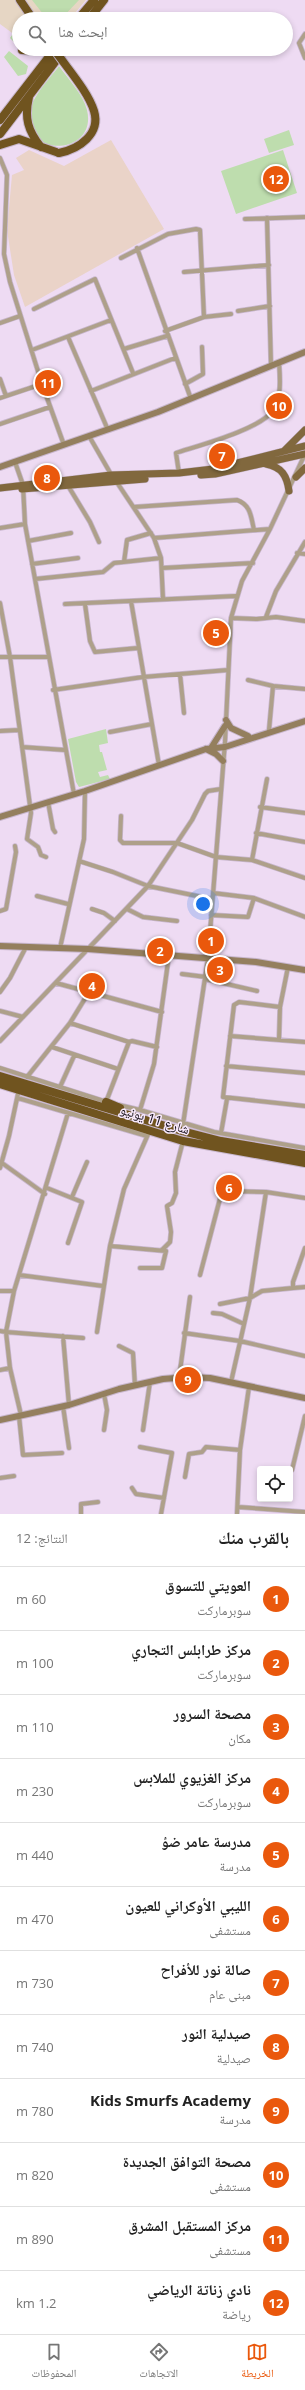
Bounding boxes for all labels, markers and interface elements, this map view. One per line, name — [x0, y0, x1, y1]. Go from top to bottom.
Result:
search box — [12, 12, 293, 56]
text: ابحث هنا — [58, 21, 108, 41]
icon: search — [26, 23, 48, 45]
pin: 12 — [263, 164, 289, 194]
pin: 11 — [35, 368, 61, 398]
pin: 10 — [266, 391, 292, 421]
pin: 7 — [209, 441, 235, 471]
pin: 8 — [34, 463, 60, 493]
pin: 5 — [203, 618, 229, 648]
your location — [193, 894, 213, 914]
pin: 1 — [198, 926, 224, 956]
pin: 2 — [147, 936, 173, 966]
pin: 3 — [207, 955, 233, 985]
pin: 4 — [79, 971, 105, 1001]
street label: شارع 11 يونيو — [118, 1100, 192, 1139]
pin: 6 — [216, 1173, 242, 1203]
pin: 9 — [175, 1365, 201, 1395]
map controls — [257, 1466, 293, 1502]
button: locate — [257, 1466, 293, 1502]
text: بالقرب منك — [218, 1526, 289, 1549]
text: النتائج: 12 — [16, 1529, 68, 1547]
text: العويتي للتسوق — [165, 1575, 251, 1595]
text: 60 m — [16, 1590, 46, 1608]
text: 1 — [272, 1590, 280, 1608]
text: سوبرماركت — [197, 1601, 251, 1619]
text: مركز طرابلس التجاري — [131, 1639, 251, 1659]
text: 100 m — [16, 1654, 54, 1672]
text: 2 — [272, 1654, 280, 1672]
text: سوبرماركت — [197, 1665, 251, 1683]
text: مصحة السرور — [173, 1703, 251, 1723]
text: 110 m — [16, 1718, 54, 1736]
text: 3 — [272, 1718, 280, 1736]
text: مكان — [228, 1729, 251, 1747]
text: مركز الغزيوي للملابس — [133, 1767, 251, 1787]
text: 230 m — [16, 1782, 54, 1800]
text: 4 — [272, 1782, 280, 1800]
text: سوبرماركت — [197, 1793, 251, 1811]
text: مدرسة عامر ضؤ — [161, 1831, 251, 1851]
text: 440 m — [16, 1846, 54, 1864]
text: 5 — [272, 1846, 280, 1864]
text: مدرسة — [219, 1857, 251, 1875]
text: الليبي الأوكراني للعيون — [125, 1895, 251, 1915]
text: 470 m — [16, 1910, 54, 1928]
text: 6 — [272, 1910, 280, 1928]
text: مستشفى — [209, 1921, 251, 1939]
text: صالة نور للأفراح — [160, 1959, 251, 1979]
text: 730 m — [16, 1974, 54, 1992]
text: 7 — [272, 1974, 280, 1992]
text: مبنى عام — [209, 1985, 251, 2003]
text: صيدلية النور — [182, 2023, 251, 2043]
text: 740 m — [16, 2038, 54, 2056]
text: 8 — [272, 2038, 280, 2056]
text: صيدلية — [217, 2049, 251, 2067]
text: Kids Smurfs Academy — [90, 2090, 251, 2110]
text: 780 m — [16, 2102, 54, 2120]
text: 9 — [272, 2102, 280, 2120]
text: مدرسة — [219, 2110, 251, 2128]
text: مصحة التوافق الجديدة — [123, 2151, 251, 2171]
text: 820 m — [16, 2166, 54, 2184]
text: 10 — [269, 2166, 283, 2184]
text: مستشفى — [209, 2177, 251, 2195]
text: مركز المستقبل المشرق — [128, 2215, 251, 2235]
text: 890 m — [16, 2230, 54, 2248]
text: 11 — [269, 2230, 283, 2248]
text: مستشفى — [209, 2241, 251, 2259]
text: نادي زناتة الرياضي — [147, 2279, 251, 2299]
text: 1.2 km — [16, 2294, 57, 2312]
text: 12 — [269, 2294, 283, 2312]
text: رياضة — [222, 2305, 251, 2323]
tab: المحفوظات — [31, 2341, 76, 2384]
tab: الاتجاهات — [139, 2341, 178, 2384]
tab: الخريطة — [241, 2341, 274, 2384]

